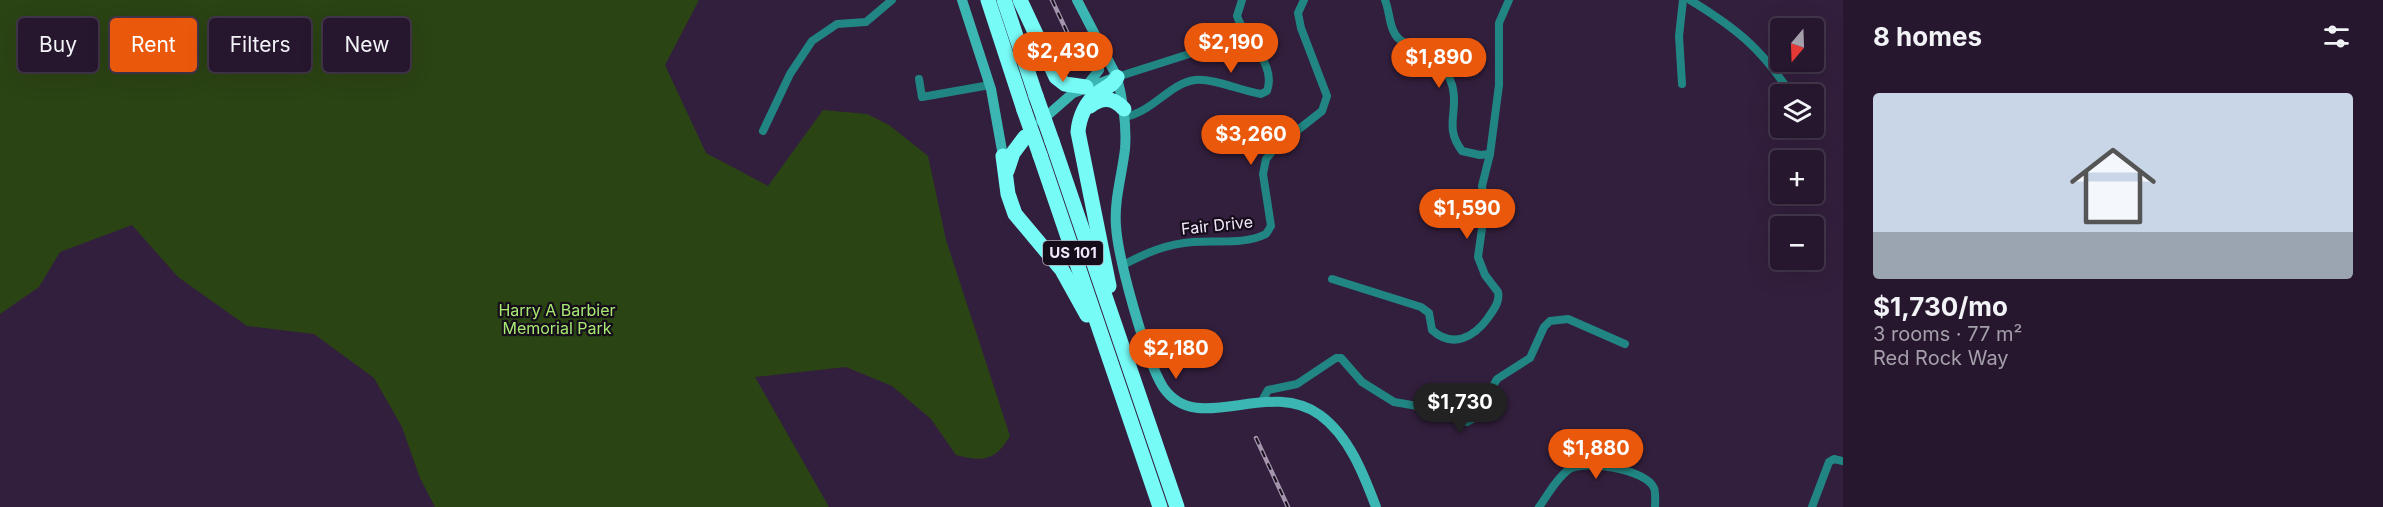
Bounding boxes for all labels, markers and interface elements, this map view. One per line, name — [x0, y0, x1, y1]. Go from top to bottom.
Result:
chip: Buy — [18, 18, 98, 72]
chip: Rent — [110, 18, 197, 72]
chip: Filters — [209, 18, 311, 72]
chip: New — [323, 18, 410, 72]
north arrow — [1770, 18, 1824, 72]
map controls — [1770, 18, 1824, 270]
icon: filters — [2320, 20, 2353, 53]
text: 8 homes — [1873, 21, 1982, 52]
pin: $2,190 — [1182, 23, 1280, 74]
text: $2,190 — [1198, 30, 1264, 54]
pin: $2,430 — [1014, 32, 1112, 83]
pin: $1,890 — [1390, 38, 1488, 89]
text: $2,430 — [1027, 39, 1099, 63]
text: $1,890 — [1405, 45, 1473, 69]
button: layers — [1770, 84, 1824, 138]
pin: $3,260 — [1202, 115, 1300, 166]
text: $3,260 — [1215, 122, 1287, 146]
icon: home — [2059, 132, 2167, 240]
button: + — [1770, 150, 1824, 204]
pin: $1,590 — [1418, 189, 1516, 240]
text: $1,590 — [1433, 196, 1501, 220]
street label: Fair Drive — [1180, 211, 1254, 239]
button: − — [1770, 216, 1824, 270]
road number: US 101 — [1043, 241, 1103, 265]
text: $1,730/mo — [1873, 291, 2008, 322]
park label: Harry A Barbier Memorial Park — [498, 300, 616, 338]
text: 3 rooms · 77 m² — [1873, 322, 2022, 346]
pin: $2,180 — [1127, 329, 1225, 380]
text: $2,180 — [1143, 336, 1209, 360]
text: Red Rock Way — [1873, 346, 2009, 370]
pin: $1,730 — [1411, 383, 1509, 434]
text: $1,730 — [1427, 390, 1493, 414]
pin: $1,880 — [1547, 429, 1645, 480]
text: $1,880 — [1562, 436, 1630, 460]

